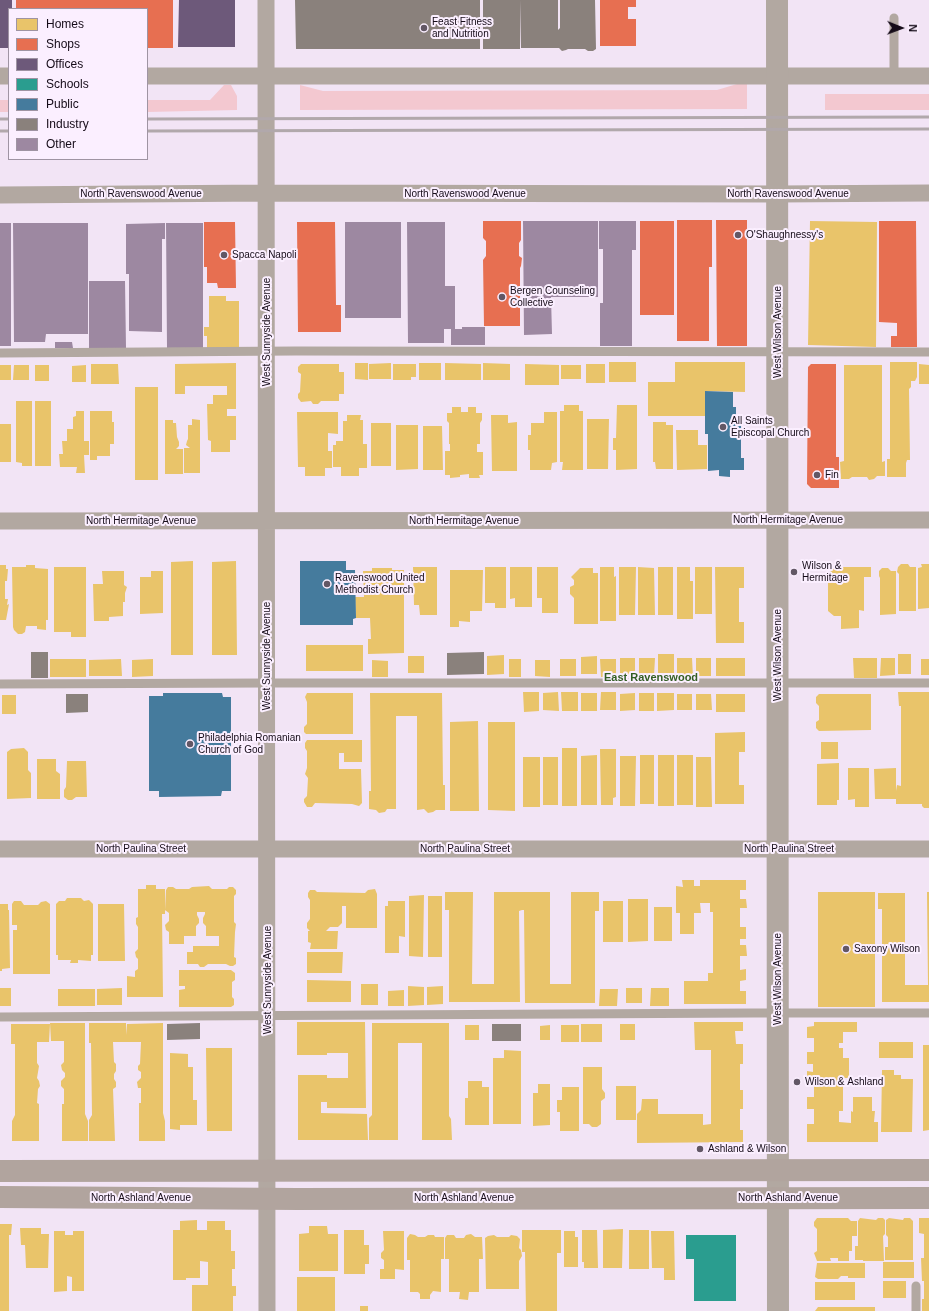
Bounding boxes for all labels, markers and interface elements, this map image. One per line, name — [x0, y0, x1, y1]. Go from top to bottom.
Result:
legend — [8, 8, 148, 160]
north arrow — [881, 8, 921, 48]
place label: Feast Fitness and Nutrition — [432, 16, 492, 40]
text: Homes — [46, 17, 84, 31]
marker: Feast Fitness and Nutrition — [419, 23, 429, 33]
text: N — [907, 24, 919, 32]
text: Shops — [46, 37, 80, 51]
text: Offices — [46, 57, 83, 71]
text: Schools — [46, 77, 89, 91]
text: Public — [46, 97, 79, 111]
text: Industry — [46, 117, 89, 131]
text: Other — [46, 137, 76, 151]
street label: North Ravenswood Avenue — [80, 188, 202, 200]
street label: North Ravenswood Avenue — [404, 188, 526, 200]
street label: North Ravenswood Avenue — [727, 188, 849, 200]
place label: O'Shaughnessy's — [746, 229, 823, 241]
marker: O'Shaughnessy's — [733, 230, 743, 240]
place label: Spacca Napoli — [232, 249, 296, 261]
marker: Spacca Napoli — [219, 250, 229, 260]
street label: West Sunnyside Avenue — [261, 278, 273, 386]
place label: Bergen Counseling Collective — [510, 285, 595, 308]
street label: West Wilson Avenue — [772, 286, 784, 378]
marker: Bergen Counseling Collective — [497, 292, 507, 302]
place label: All Saints Episcopal Church — [731, 415, 809, 438]
marker: All Saints Episcopal Church — [718, 422, 728, 432]
place label: Fin — [825, 469, 839, 481]
marker: Fin — [812, 470, 822, 480]
street label: North Hermitage Avenue — [733, 514, 843, 526]
street label: North Hermitage Avenue — [86, 515, 196, 527]
street label: North Hermitage Avenue — [409, 515, 519, 527]
place label: Wilson & Hermitage — [802, 560, 848, 584]
marker: Wilson & Hermitage — [789, 567, 799, 577]
place label: Ravenswood United Methodist Church — [335, 572, 424, 596]
marker: Ravenswood United Methodist Church — [322, 579, 332, 589]
street label: West Sunnyside Avenue — [261, 602, 273, 710]
street label: West Wilson Avenue — [772, 609, 784, 701]
district label: East Ravenswood — [604, 671, 698, 685]
place label: Philadelphia Romanian Church of God — [198, 732, 301, 756]
marker: Philadelphia Romanian Church of God — [185, 739, 195, 749]
street label: North Paulina Street — [96, 843, 186, 855]
street label: North Paulina Street — [420, 843, 510, 855]
street label: North Paulina Street — [744, 843, 834, 855]
street label: West Sunnyside Avenue — [262, 926, 274, 1034]
street label: West Wilson Avenue — [772, 933, 784, 1025]
place label: Saxony Wilson — [854, 943, 920, 955]
marker: Saxony Wilson — [841, 944, 851, 954]
place label: Wilson & Ashland — [805, 1076, 883, 1088]
marker: Wilson & Ashland — [792, 1077, 802, 1087]
place label: Ashland & Wilson — [708, 1143, 786, 1155]
marker: Ashland & Wilson — [695, 1144, 705, 1154]
street label: North Ashland Avenue — [91, 1192, 191, 1204]
street label: North Ashland Avenue — [414, 1192, 514, 1204]
street label: North Ashland Avenue — [738, 1192, 838, 1204]

